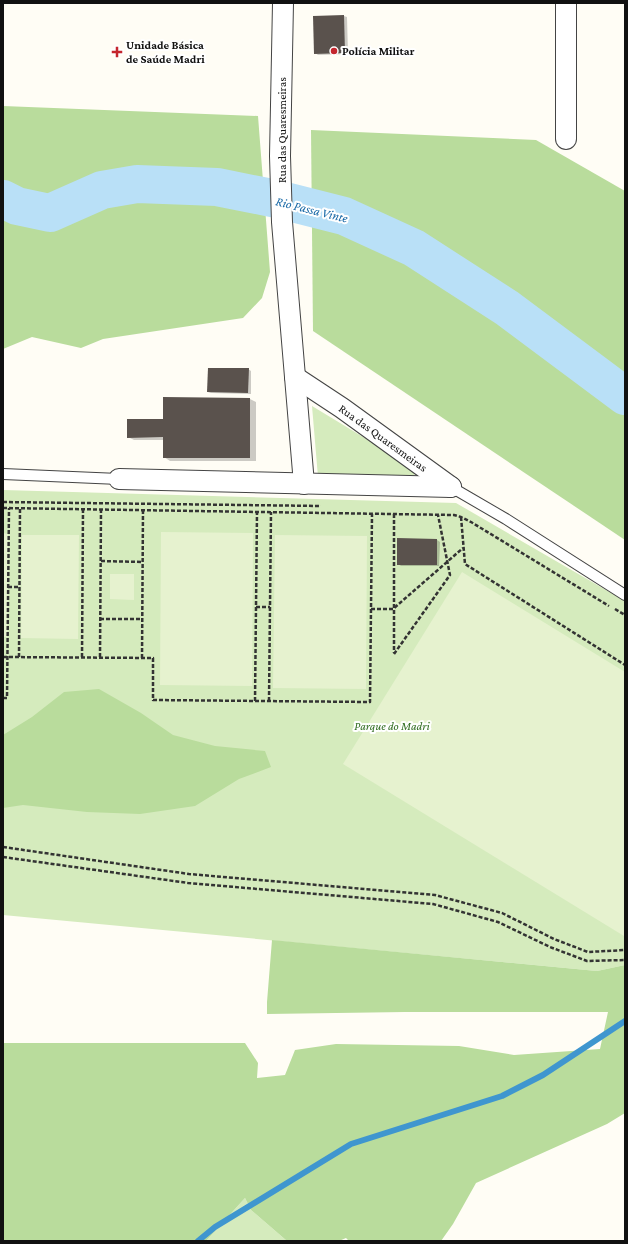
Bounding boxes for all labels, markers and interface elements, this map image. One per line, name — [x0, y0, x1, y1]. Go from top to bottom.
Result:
place label: Unidade Básica de Saúde Madri — [126, 38, 205, 66]
place label: Polícia Militar — [342, 44, 415, 58]
marker: Unidade Básica de Saúde Madri — [111, 46, 123, 58]
marker: Polícia Militar — [329, 46, 339, 56]
street label: Rua das Quaresmeiras — [275, 77, 289, 183]
water label: Rio Passa Vinte — [274, 193, 349, 226]
street label: Rua das Quaresmeiras — [336, 401, 430, 475]
park label: Parque do Madri — [354, 719, 430, 733]

